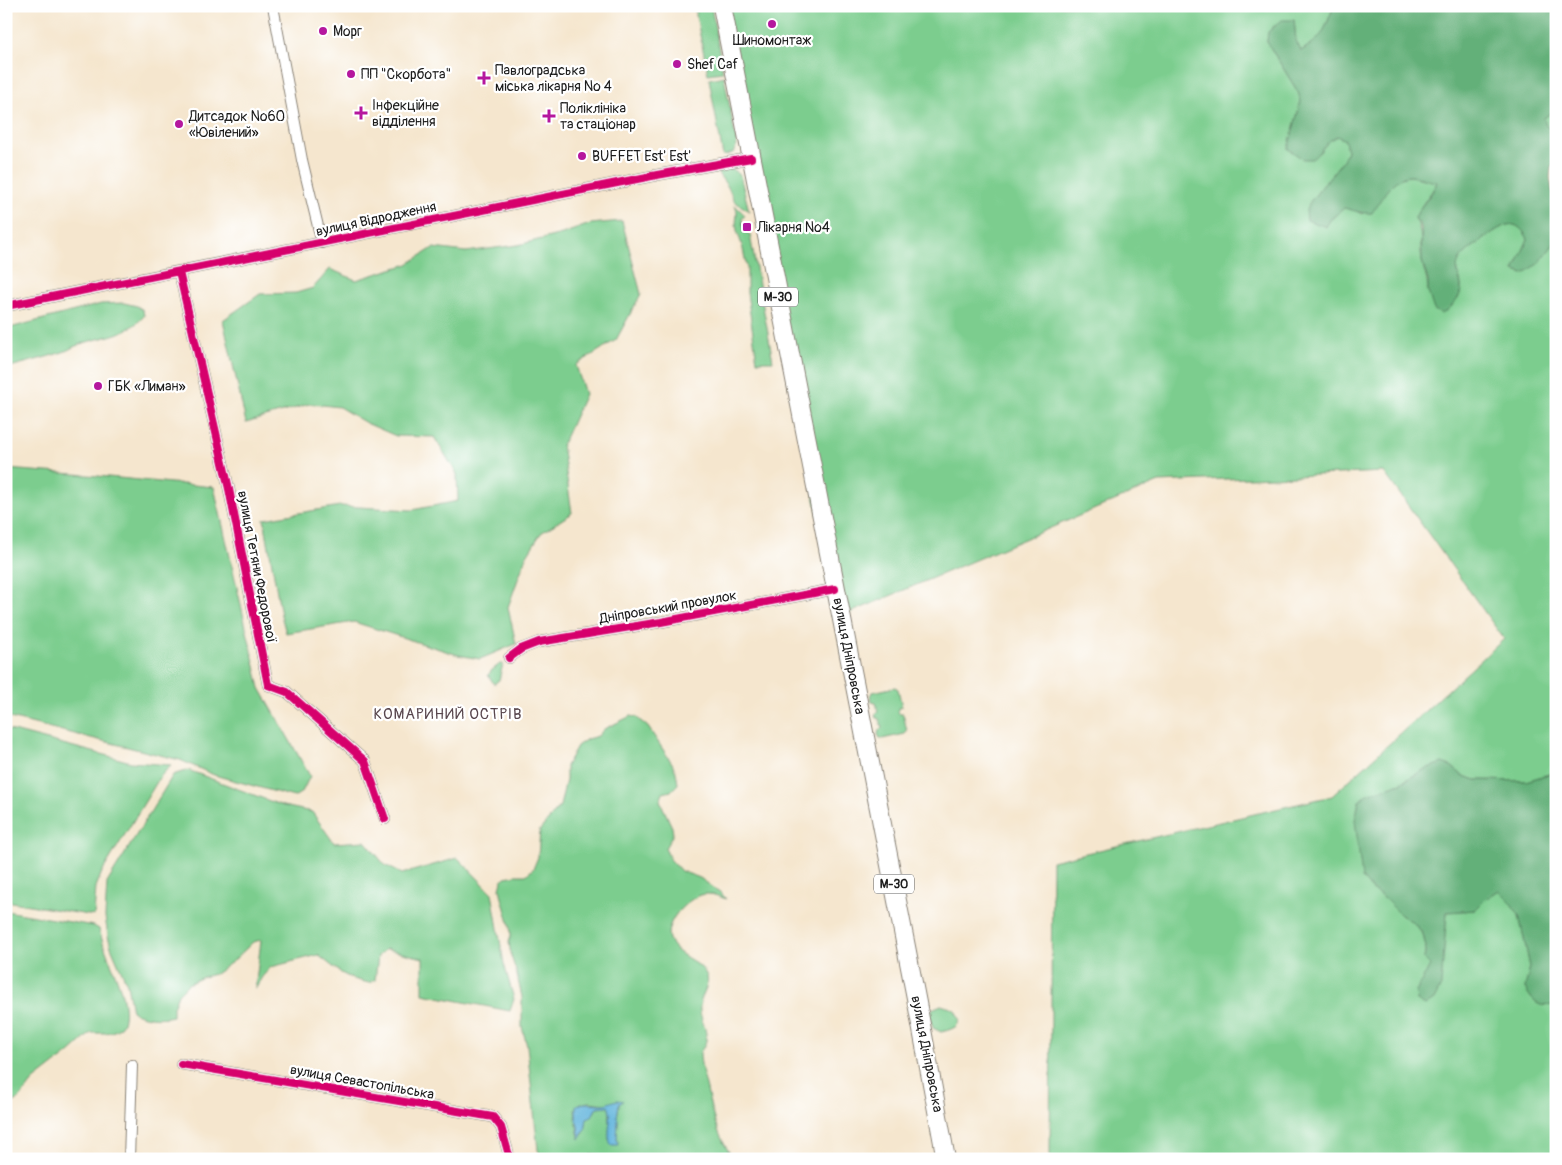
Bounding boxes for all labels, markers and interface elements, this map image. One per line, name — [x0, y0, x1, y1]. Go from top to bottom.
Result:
marker: Шиномонтаж — [766, 18, 778, 30]
place label: Морг — [333, 23, 362, 40]
marker: Морг — [317, 25, 329, 37]
place label: Шиномонтаж — [733, 32, 811, 49]
place label: Shef Caf — [687, 56, 738, 73]
marker: Shef Caf — [671, 58, 683, 70]
place label: Павлоградська міська лікарня № 4 — [495, 62, 612, 95]
place label: ПП "Скорбота" — [361, 66, 451, 83]
marker: ПП "Скорбота" — [345, 68, 357, 80]
marker: Павлоградська міська лікарня № 4 — [477, 71, 491, 85]
place label: Інфекційне відділення — [372, 97, 439, 130]
place label: Поліклініка та стаціонар — [560, 100, 636, 133]
marker: Інфекційне відділення — [354, 106, 368, 120]
place label: Дитсадок №60 «Ювілений» — [188, 108, 285, 141]
marker: Поліклініка та стаціонар — [542, 109, 556, 123]
marker: Дитсадок №60 «Ювілений» — [173, 118, 185, 130]
place label: BUFFET Est' Est' — [592, 148, 691, 165]
marker: BUFFET Est' Est' — [576, 150, 588, 162]
street label: вулиця Відродження — [314, 198, 438, 240]
place label: Лікарня №4 — [756, 219, 830, 236]
marker: Лікарня №4 — [741, 221, 753, 233]
road number: М-30 — [758, 288, 798, 306]
place label: ГБК «Лиман» — [108, 378, 186, 395]
marker: ГБК «Лиман» — [92, 380, 104, 392]
street label: вулиця Тетяни Федорової — [234, 489, 280, 645]
street label: Дніпровський провулок — [597, 587, 738, 628]
street label: вулиця Дніпровська — [829, 596, 869, 716]
district label: КОМАРИНИЙ ОСТРІВ — [373, 705, 523, 724]
road number: М-30 — [874, 874, 914, 894]
street label: вулиця Дніпровська — [907, 994, 947, 1114]
street label: вулиця Севастопільська — [289, 1061, 435, 1103]

